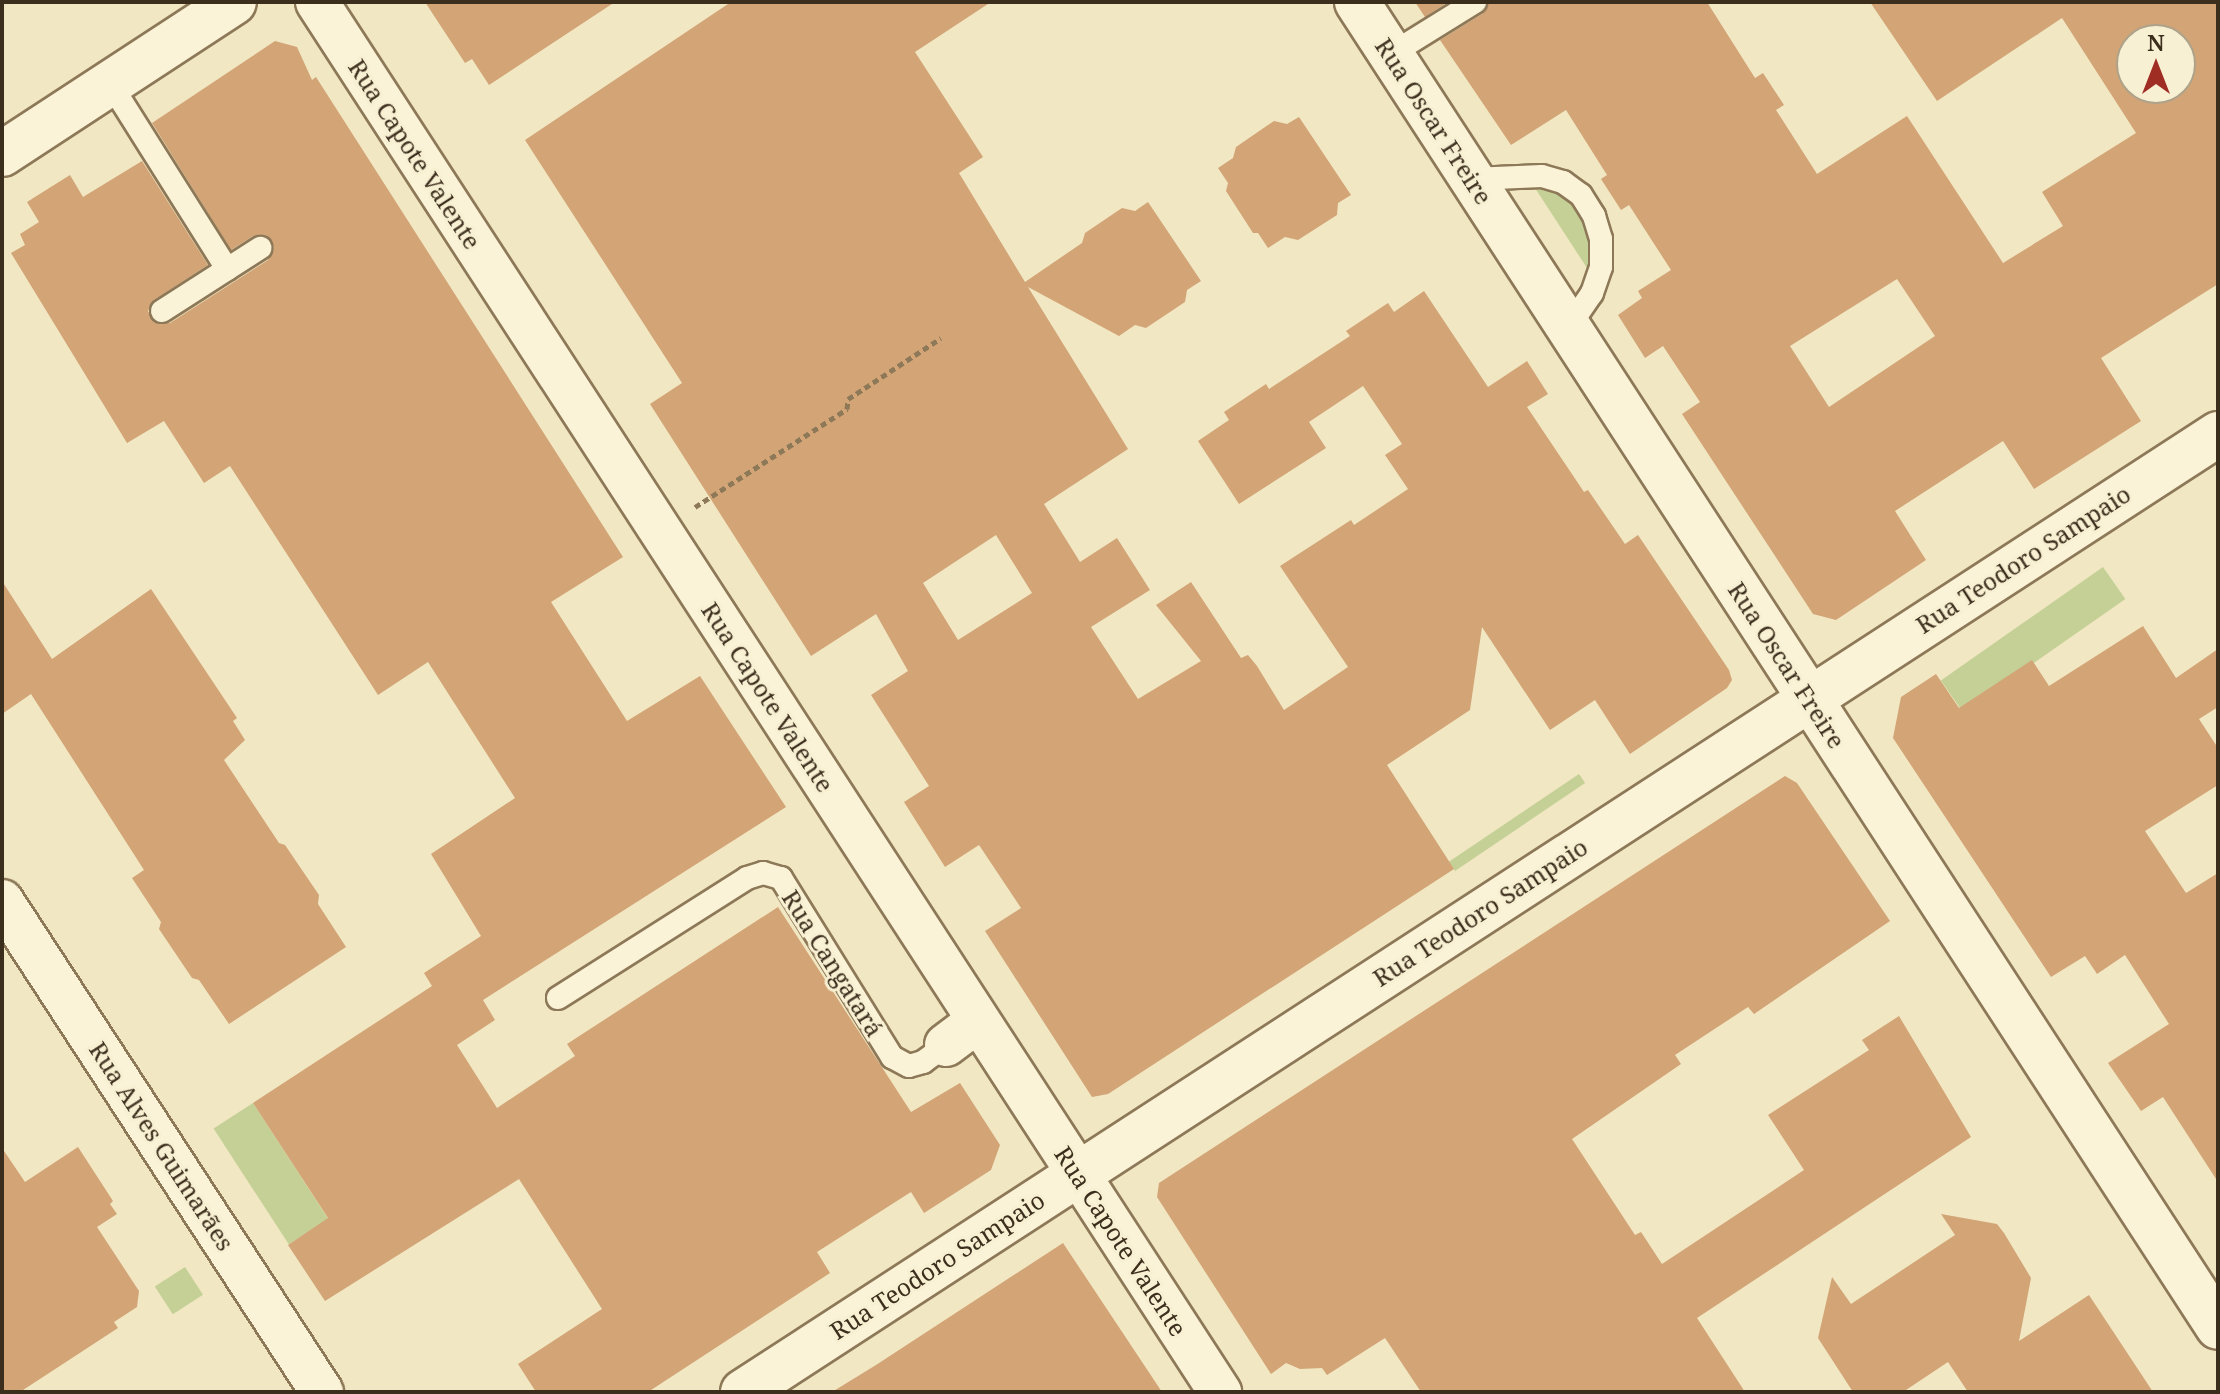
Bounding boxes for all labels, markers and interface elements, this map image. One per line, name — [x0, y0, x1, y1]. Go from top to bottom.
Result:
north arrow — [2116, 24, 2196, 104]
text: N — [2147, 27, 2165, 57]
street label: Rua Oscar Freire — [1370, 32, 1498, 210]
street label: Rua Capote Valente — [343, 54, 487, 254]
street label: Rua Teodoro Sampaio — [1910, 479, 2136, 639]
street label: Rua Oscar Freire — [1723, 576, 1851, 754]
street label: Rua Capote Valente — [696, 597, 840, 797]
street label: Rua Teodoro Sampaio — [1367, 832, 1593, 992]
street label: Rua Cangatará — [776, 884, 890, 1042]
street label: Rua Alves Guimarães — [84, 1036, 240, 1256]
street label: Rua Capote Valente — [1049, 1141, 1193, 1341]
street label: Rua Teodoro Sampaio — [824, 1185, 1050, 1345]

